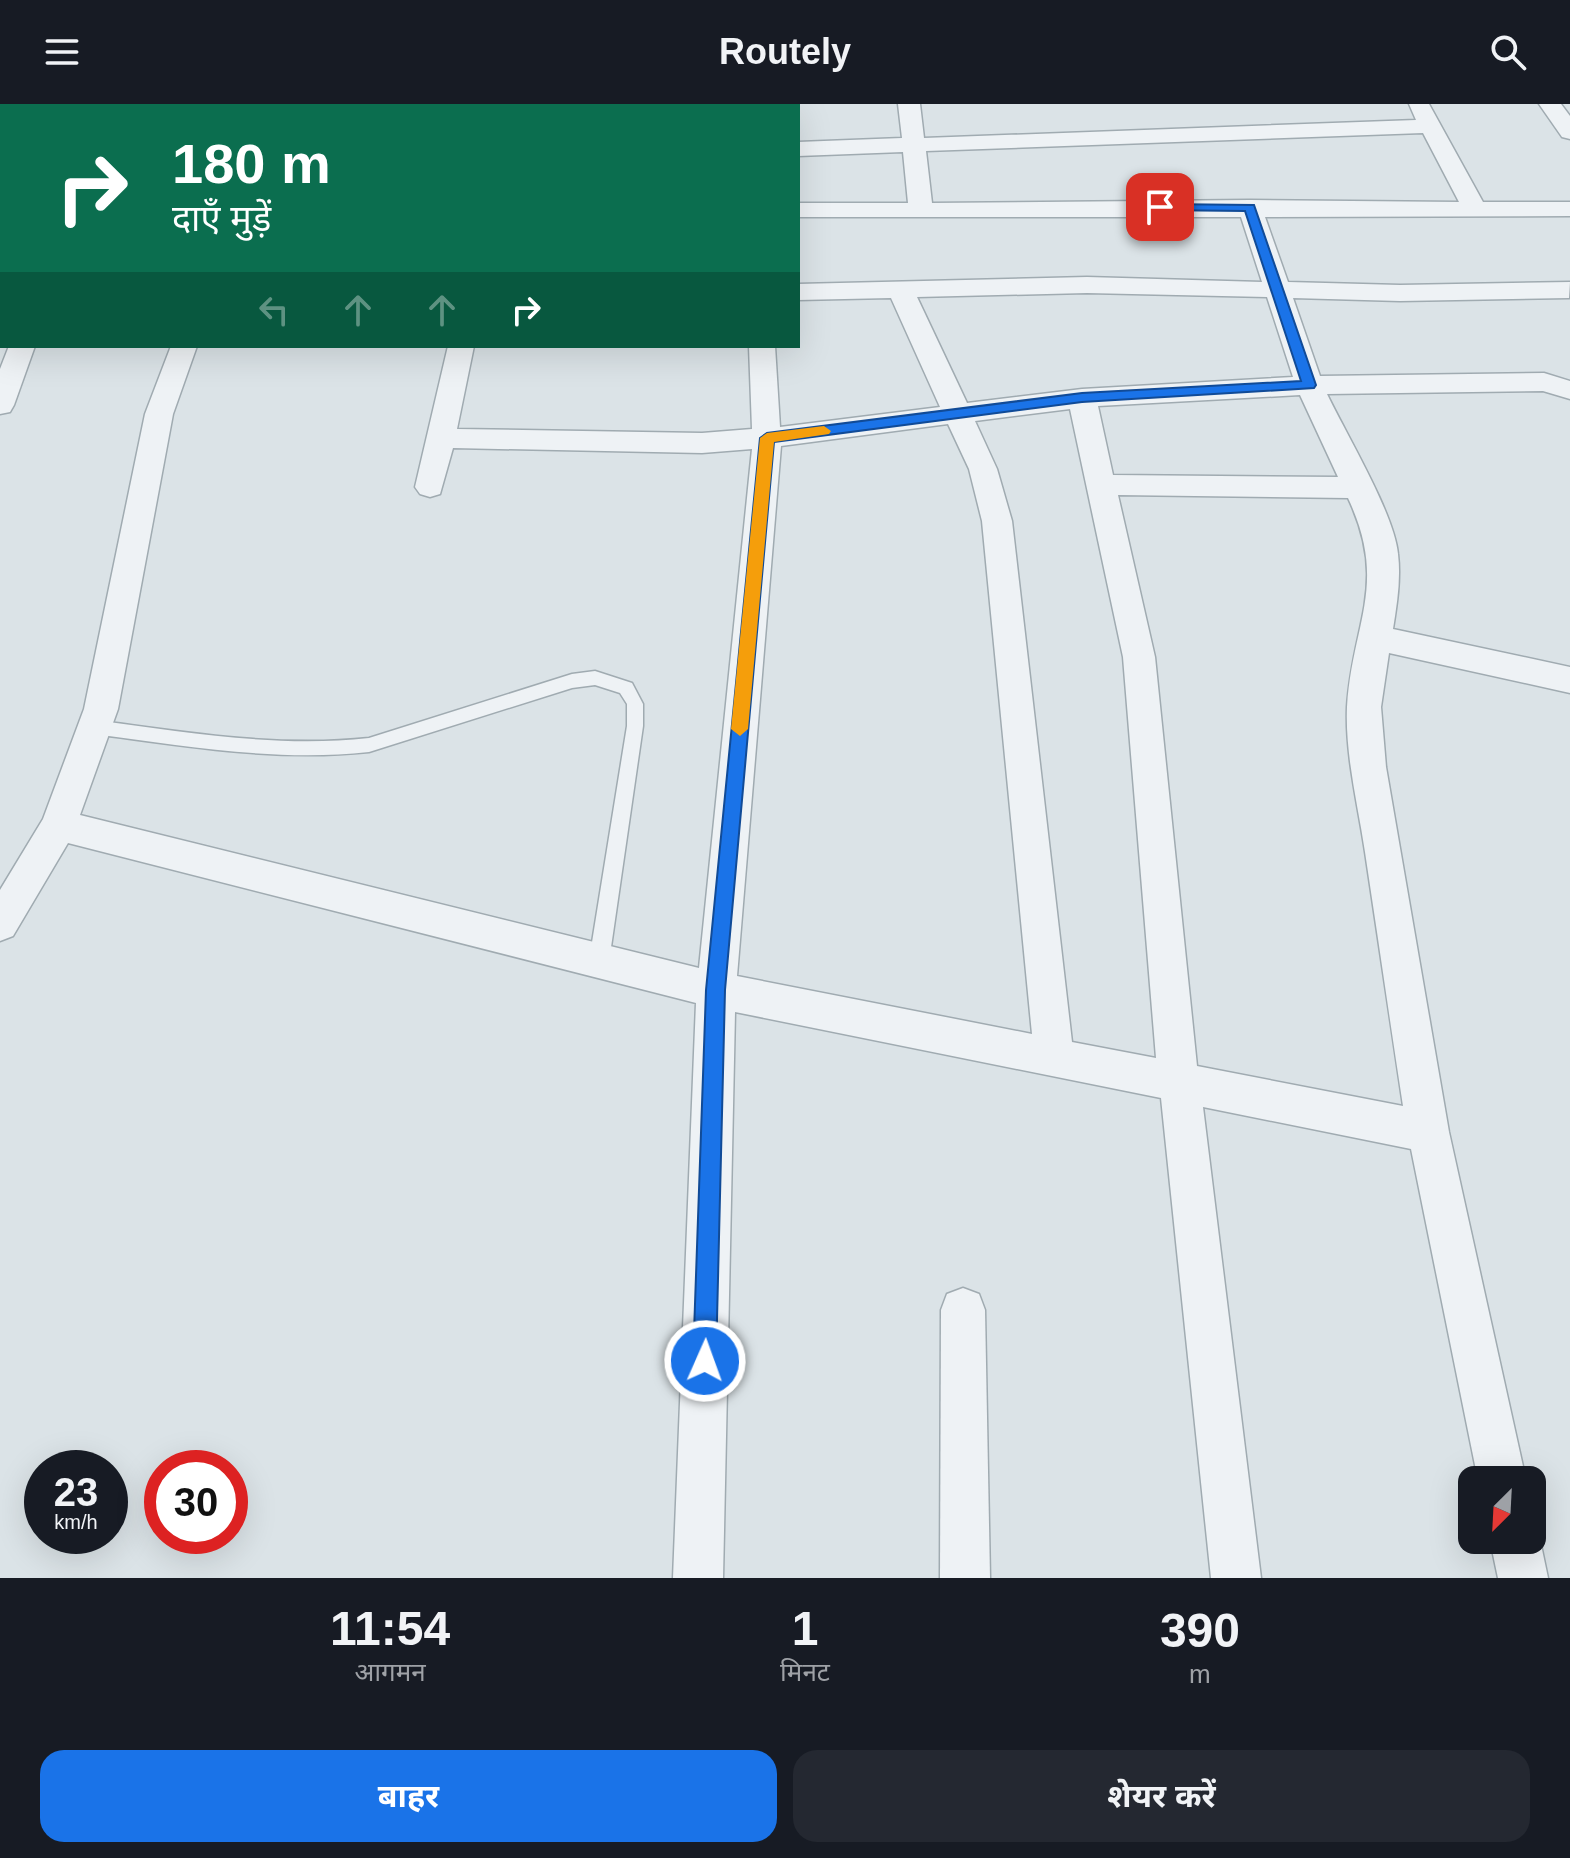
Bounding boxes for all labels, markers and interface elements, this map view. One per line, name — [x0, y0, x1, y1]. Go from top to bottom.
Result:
icon: menu — [40, 30, 84, 74]
icon: search — [1486, 30, 1530, 74]
text: Routely — [719, 31, 851, 72]
text: 180 m — [172, 132, 331, 195]
icon: right — [40, 136, 144, 240]
pin — [1126, 173, 1194, 241]
icon: arrive — [1138, 185, 1182, 229]
text: दाएँ मुड़ें — [172, 198, 271, 239]
icon: left — [252, 288, 296, 332]
icon: ahead — [336, 288, 380, 332]
icon: ahead — [420, 288, 464, 332]
icon: right — [504, 288, 548, 332]
position arrow — [663, 1319, 747, 1403]
speed limit sign: 30 — [144, 1450, 248, 1554]
north arrow — [1458, 1466, 1546, 1554]
map controls — [1458, 1466, 1546, 1554]
text: 23 — [54, 1470, 98, 1514]
text: km/h — [54, 1511, 98, 1533]
text: 11:54 — [330, 1602, 450, 1655]
text: 1 — [792, 1602, 818, 1655]
text: 390 — [1160, 1604, 1240, 1657]
text: आगमन — [354, 1657, 426, 1687]
text: मिनट — [780, 1657, 830, 1687]
text: m — [1189, 1659, 1211, 1689]
button: बाहर — [40, 1750, 777, 1842]
button: शेयर करें — [793, 1750, 1530, 1842]

